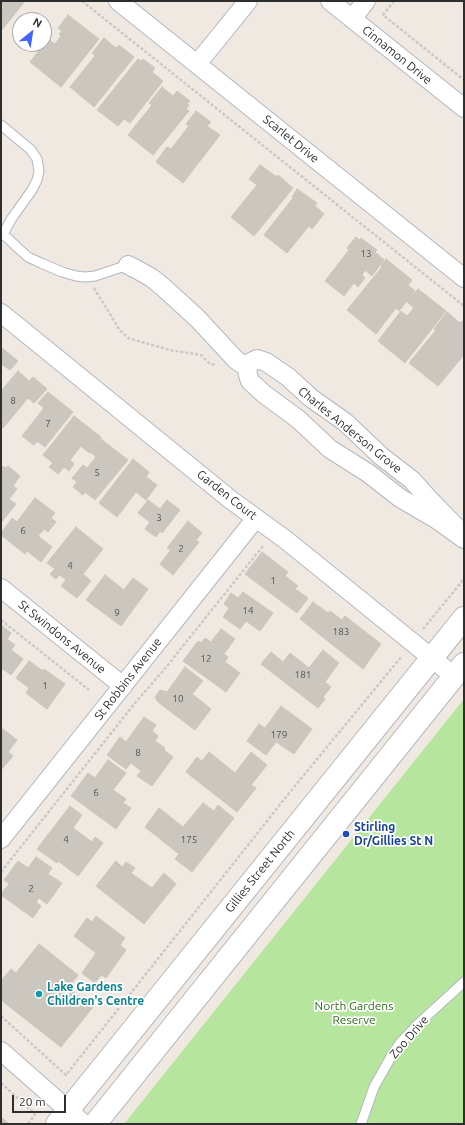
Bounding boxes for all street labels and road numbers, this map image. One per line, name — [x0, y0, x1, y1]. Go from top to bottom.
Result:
street label: Cinnamon Drive — [359, 23, 435, 87]
street label: Scarlet Drive — [260, 112, 322, 166]
street label: Charles Anderson Grove — [295, 384, 405, 476]
street label: Garden Court — [194, 467, 260, 523]
street label: St Swindons Avenue — [15, 597, 109, 677]
street label: St Robbins Avenue — [91, 635, 165, 723]
street label: Gillies Street North — [222, 827, 298, 915]
street label: Zoo Drive — [387, 1013, 431, 1061]

